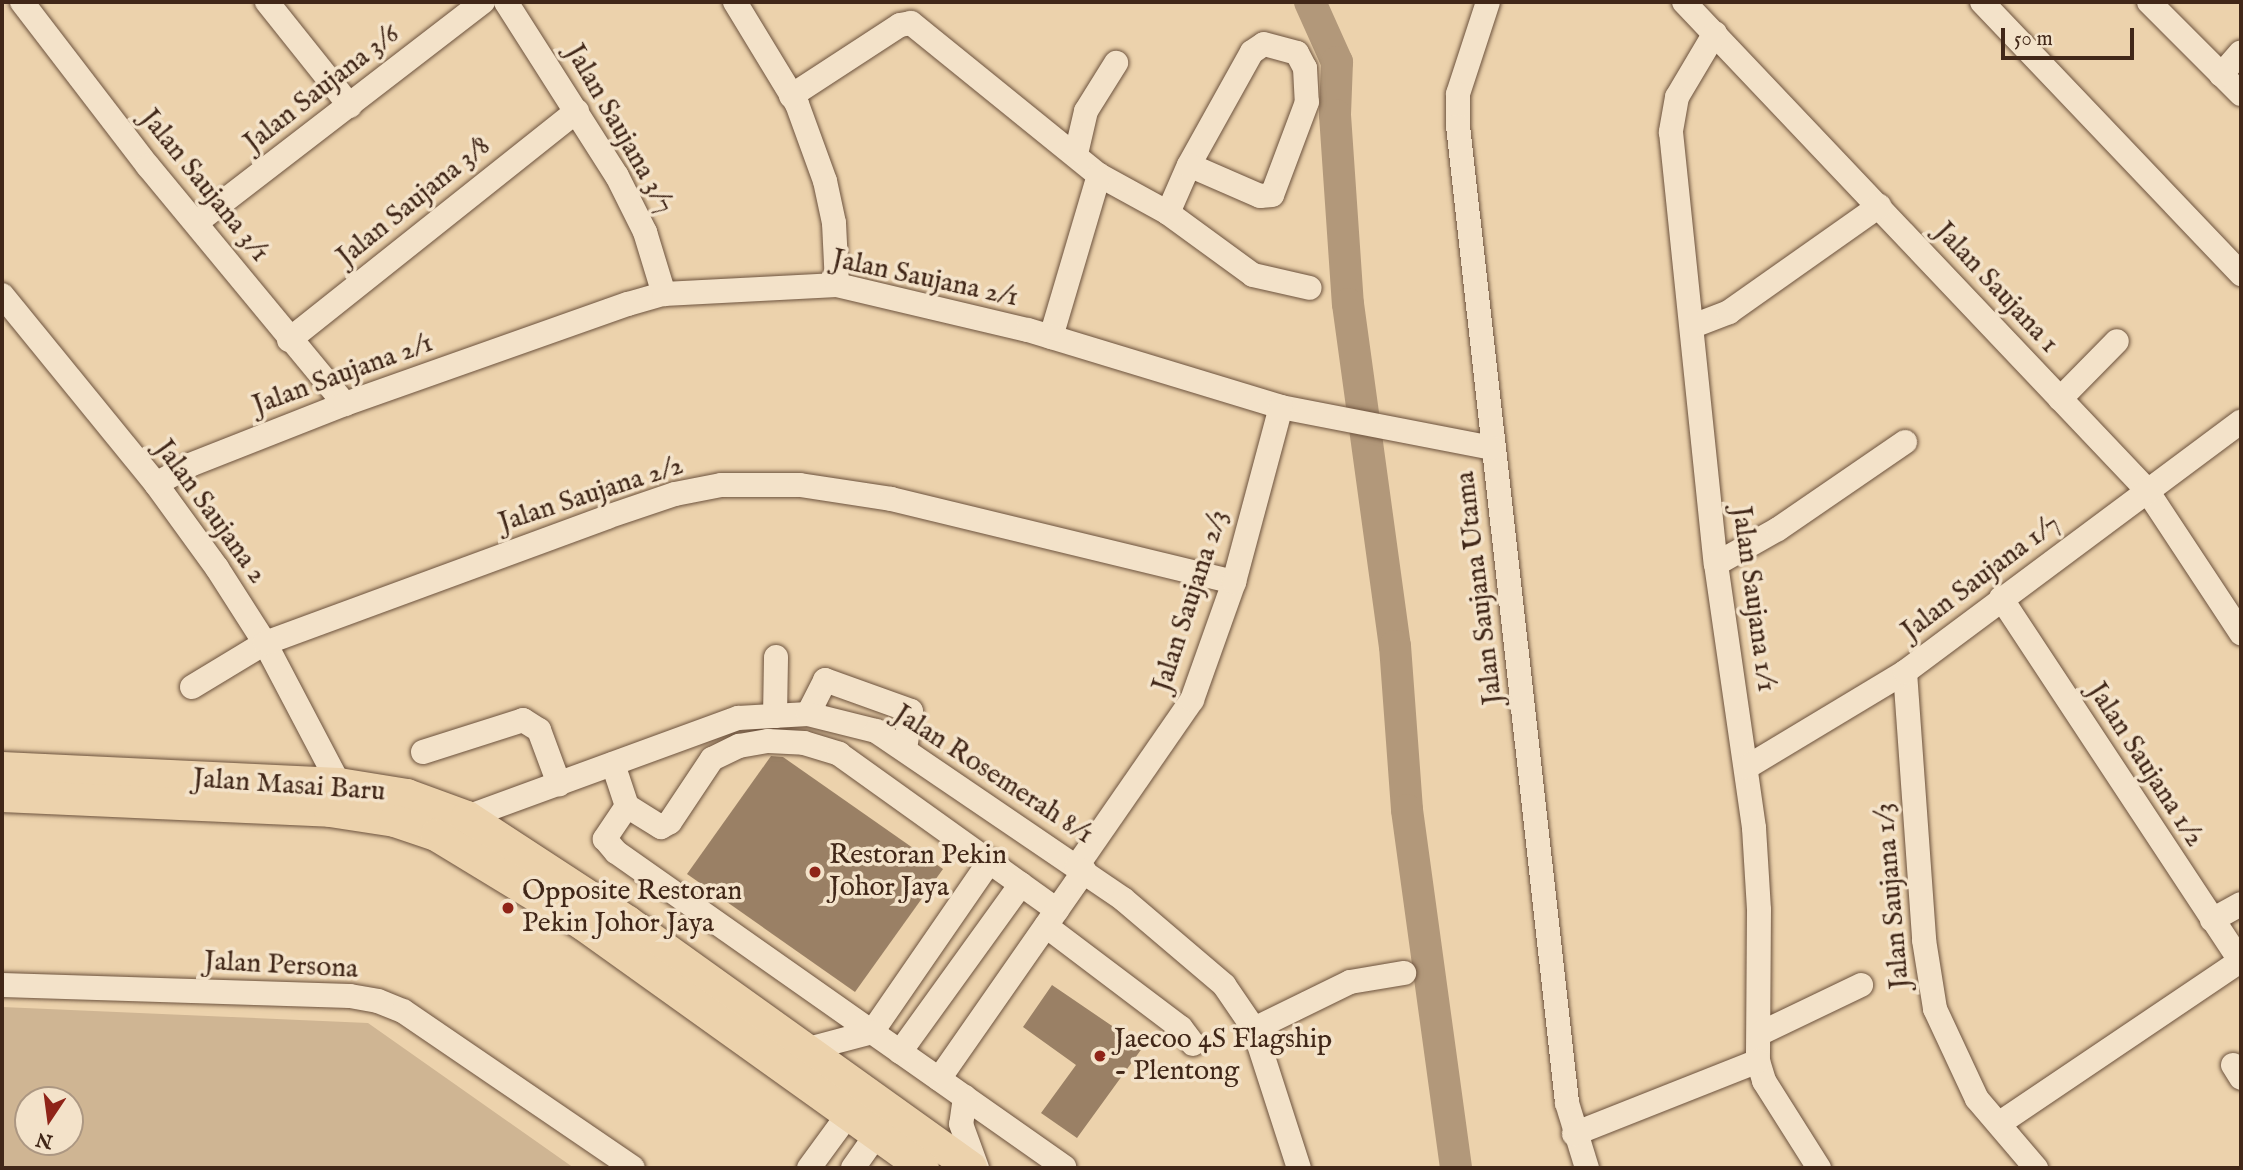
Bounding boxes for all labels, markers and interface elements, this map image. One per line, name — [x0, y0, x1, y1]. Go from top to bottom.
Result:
scale bar — [2005, 14, 2138, 58]
street label: Jalan Saujana 3/6 — [238, 18, 406, 160]
text: 50 m — [2014, 26, 2053, 53]
street label: Jalan Saujana 3/7 — [557, 39, 681, 219]
street label: Jalan Saujana 3/1 — [132, 103, 276, 269]
street label: Jalan Saujana 3/8 — [330, 130, 498, 274]
street label: Jalan Saujana 1 — [1927, 216, 2065, 360]
street label: Jalan Saujana 2/1 — [829, 243, 1021, 315]
street label: Jalan Saujana 2/1 — [248, 327, 438, 423]
street label: Jalan Saujana 2 — [147, 434, 273, 590]
street label: Jalan Saujana 2/2 — [494, 449, 688, 541]
street label: Jalan Saujana Utama — [1449, 469, 1511, 707]
street label: Jalan Saujana 1/1 — [1723, 504, 1783, 694]
street label: Jalan Saujana 2/3 — [1146, 506, 1236, 696]
street label: Jalan Saujana 1/7 — [1895, 508, 2067, 648]
street label: Jalan Saujana 1/2 — [2079, 676, 2211, 854]
street label: Jalan Rosemerah 8/1 — [887, 698, 1099, 852]
street label: Jalan Masai Baru — [192, 763, 386, 809]
street label: Jalan Saujana 1/3 — [1868, 801, 1918, 991]
place label: Restoran Pekin Johor Jaya — [829, 839, 1007, 905]
marker: Restoran Pekin Johor Jaya — [807, 864, 823, 880]
place label: Opposite Restoran Pekin Johor Jaya — [522, 875, 742, 941]
marker: Opposite Restoran Pekin Johor Jaya — [500, 900, 516, 916]
street label: Jalan Persona — [203, 945, 359, 987]
place label: Jaecoo 4S Flagship - Plentong — [1114, 1023, 1332, 1089]
marker: Jaecoo 4S Flagship - Plentong — [1092, 1048, 1108, 1064]
north arrow — [14, 1086, 84, 1156]
text: N — [34, 1126, 55, 1153]

